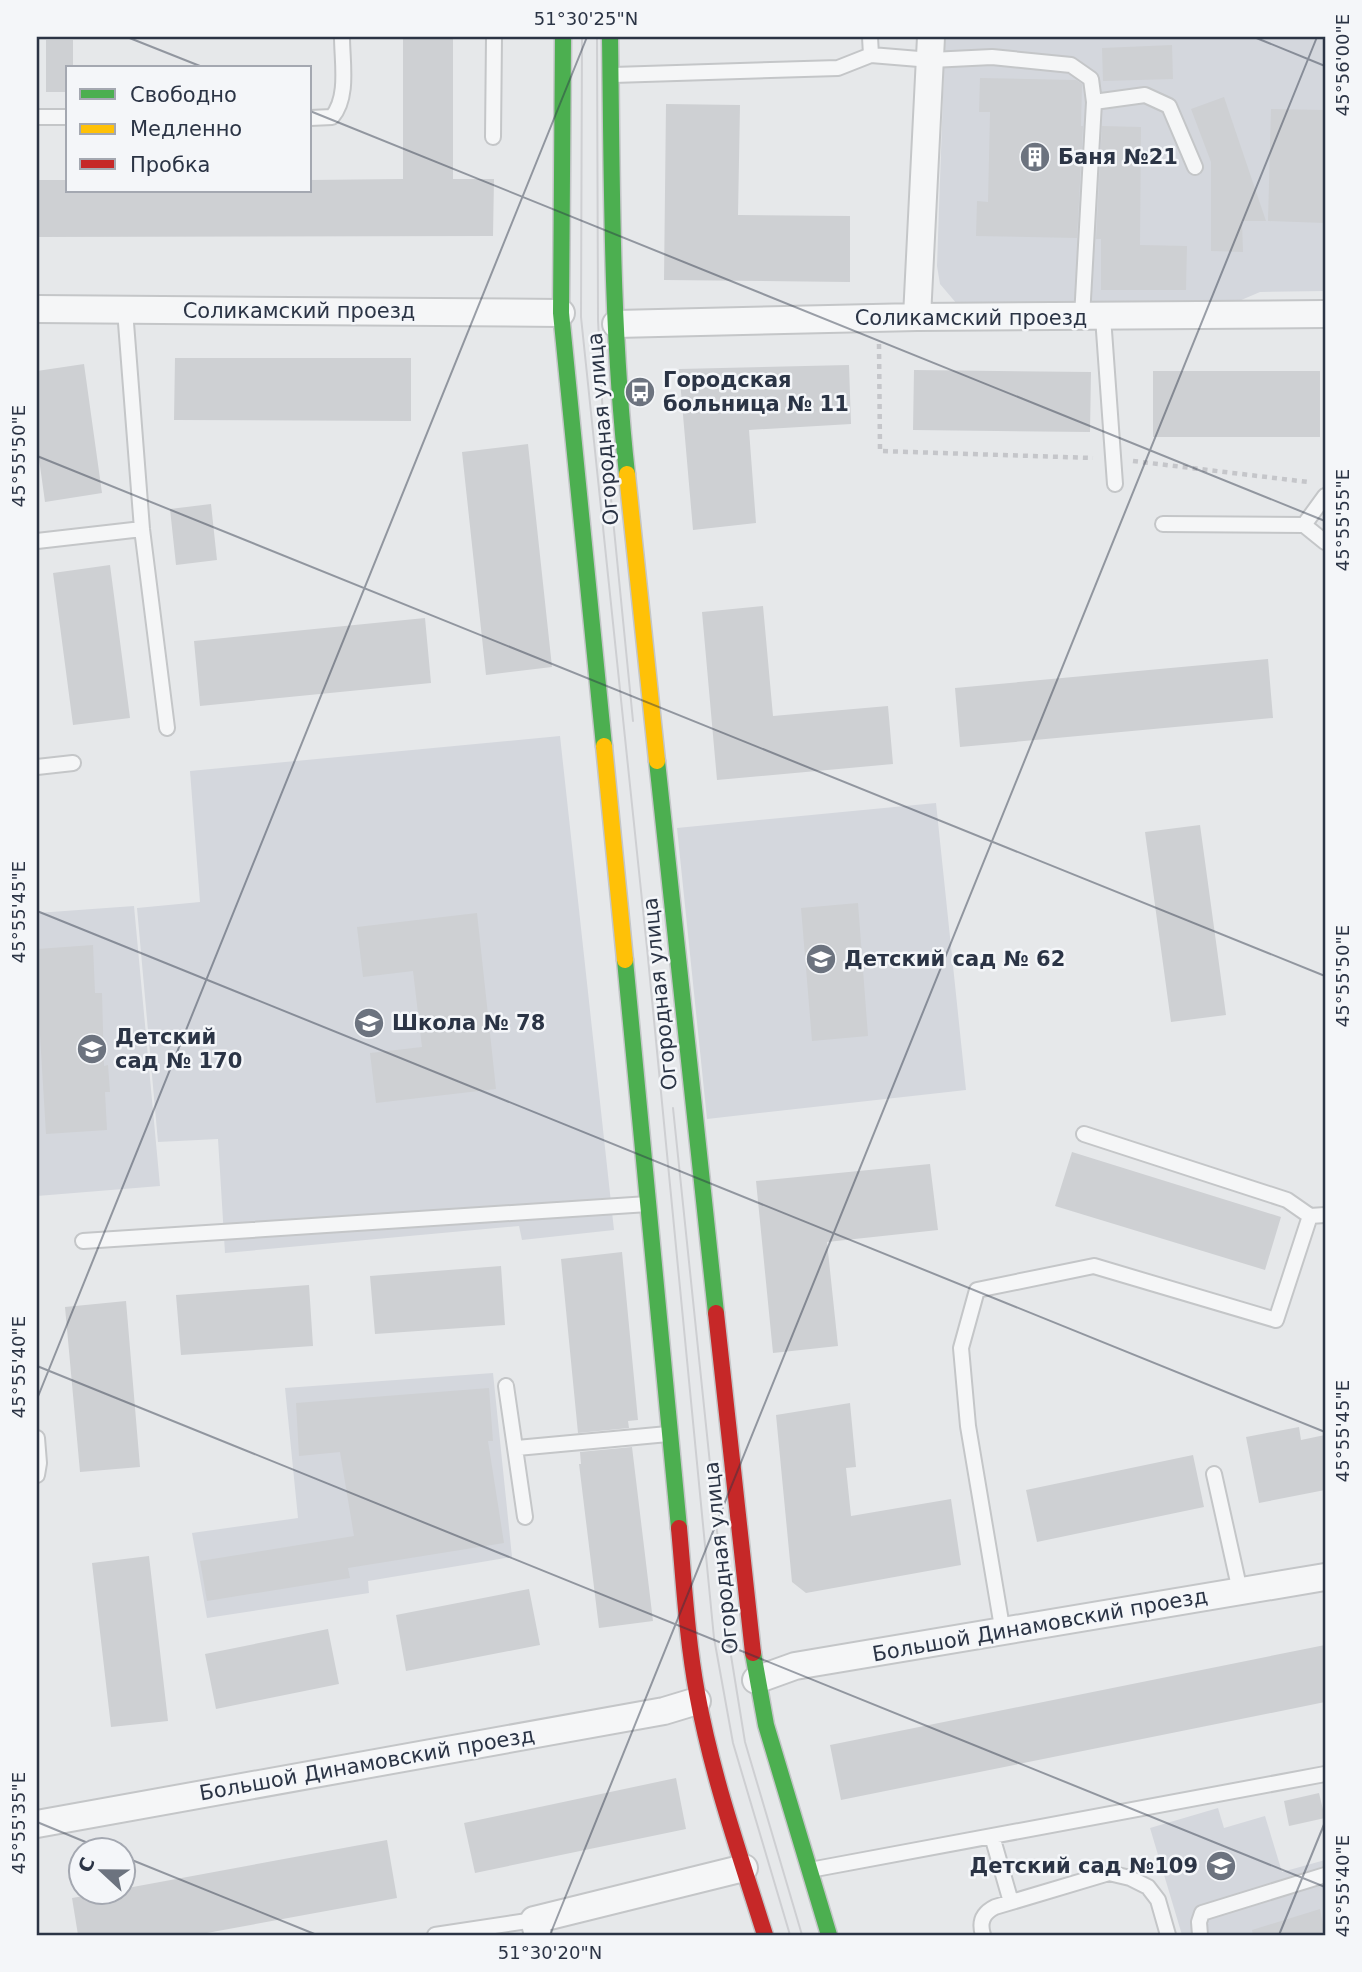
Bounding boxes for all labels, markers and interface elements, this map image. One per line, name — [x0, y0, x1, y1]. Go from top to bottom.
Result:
text: 51°30'25"N — [534, 8, 638, 29]
text: 45°56'00"E — [1332, 14, 1353, 116]
legend — [66, 66, 312, 192]
text: Свободно — [130, 83, 237, 107]
text: Медленно — [130, 117, 242, 141]
building icon: Баня №21 — [1018, 140, 1052, 174]
place label: Баня №21 — [1058, 145, 1178, 169]
text: Пробка — [130, 153, 210, 177]
street label: Соликамский проезд — [183, 299, 415, 323]
street label: Соликамский проезд — [855, 306, 1087, 330]
street label: Огородная улица — [583, 331, 623, 527]
place label: Городская больница № 11 — [663, 368, 849, 416]
bus stop icon: Городская больница № 11 — [623, 375, 657, 409]
text: 45°55'50"E — [8, 405, 29, 507]
text: 45°55'55"E — [1332, 469, 1353, 571]
text: 45°55'45"E — [8, 861, 29, 963]
street label: Огородная улица — [638, 896, 682, 1092]
text: 45°55'50"E — [1332, 925, 1353, 1027]
school or university icon: Детский сад № 62 — [804, 942, 838, 976]
place label: Детский сад № 62 — [844, 947, 1065, 971]
school or university icon: Школа № 78 — [352, 1006, 386, 1040]
place label: Школа № 78 — [392, 1011, 545, 1035]
place label: Детский сад № 170 — [115, 1025, 242, 1073]
school or university icon: Детский сад № 170 — [75, 1032, 109, 1066]
text: 45°55'40"E — [8, 1316, 29, 1418]
text: 45°55'45"E — [1332, 1380, 1353, 1482]
street label: Огородная улица — [699, 1460, 743, 1656]
street label: Большой Динамовский проезд — [871, 1584, 1209, 1666]
street label: Большой Динамовский проезд — [198, 1723, 536, 1805]
text: 45°55'35"E — [8, 1772, 29, 1874]
text: 45°55'40"E — [1332, 1835, 1353, 1937]
north arrow — [66, 1836, 136, 1906]
school or university icon: Детский сад №109 — [1204, 1849, 1238, 1883]
text: С — [73, 1854, 99, 1875]
place label: Детский сад №109 — [969, 1854, 1198, 1878]
text: 51°30'20"N — [498, 1942, 602, 1963]

